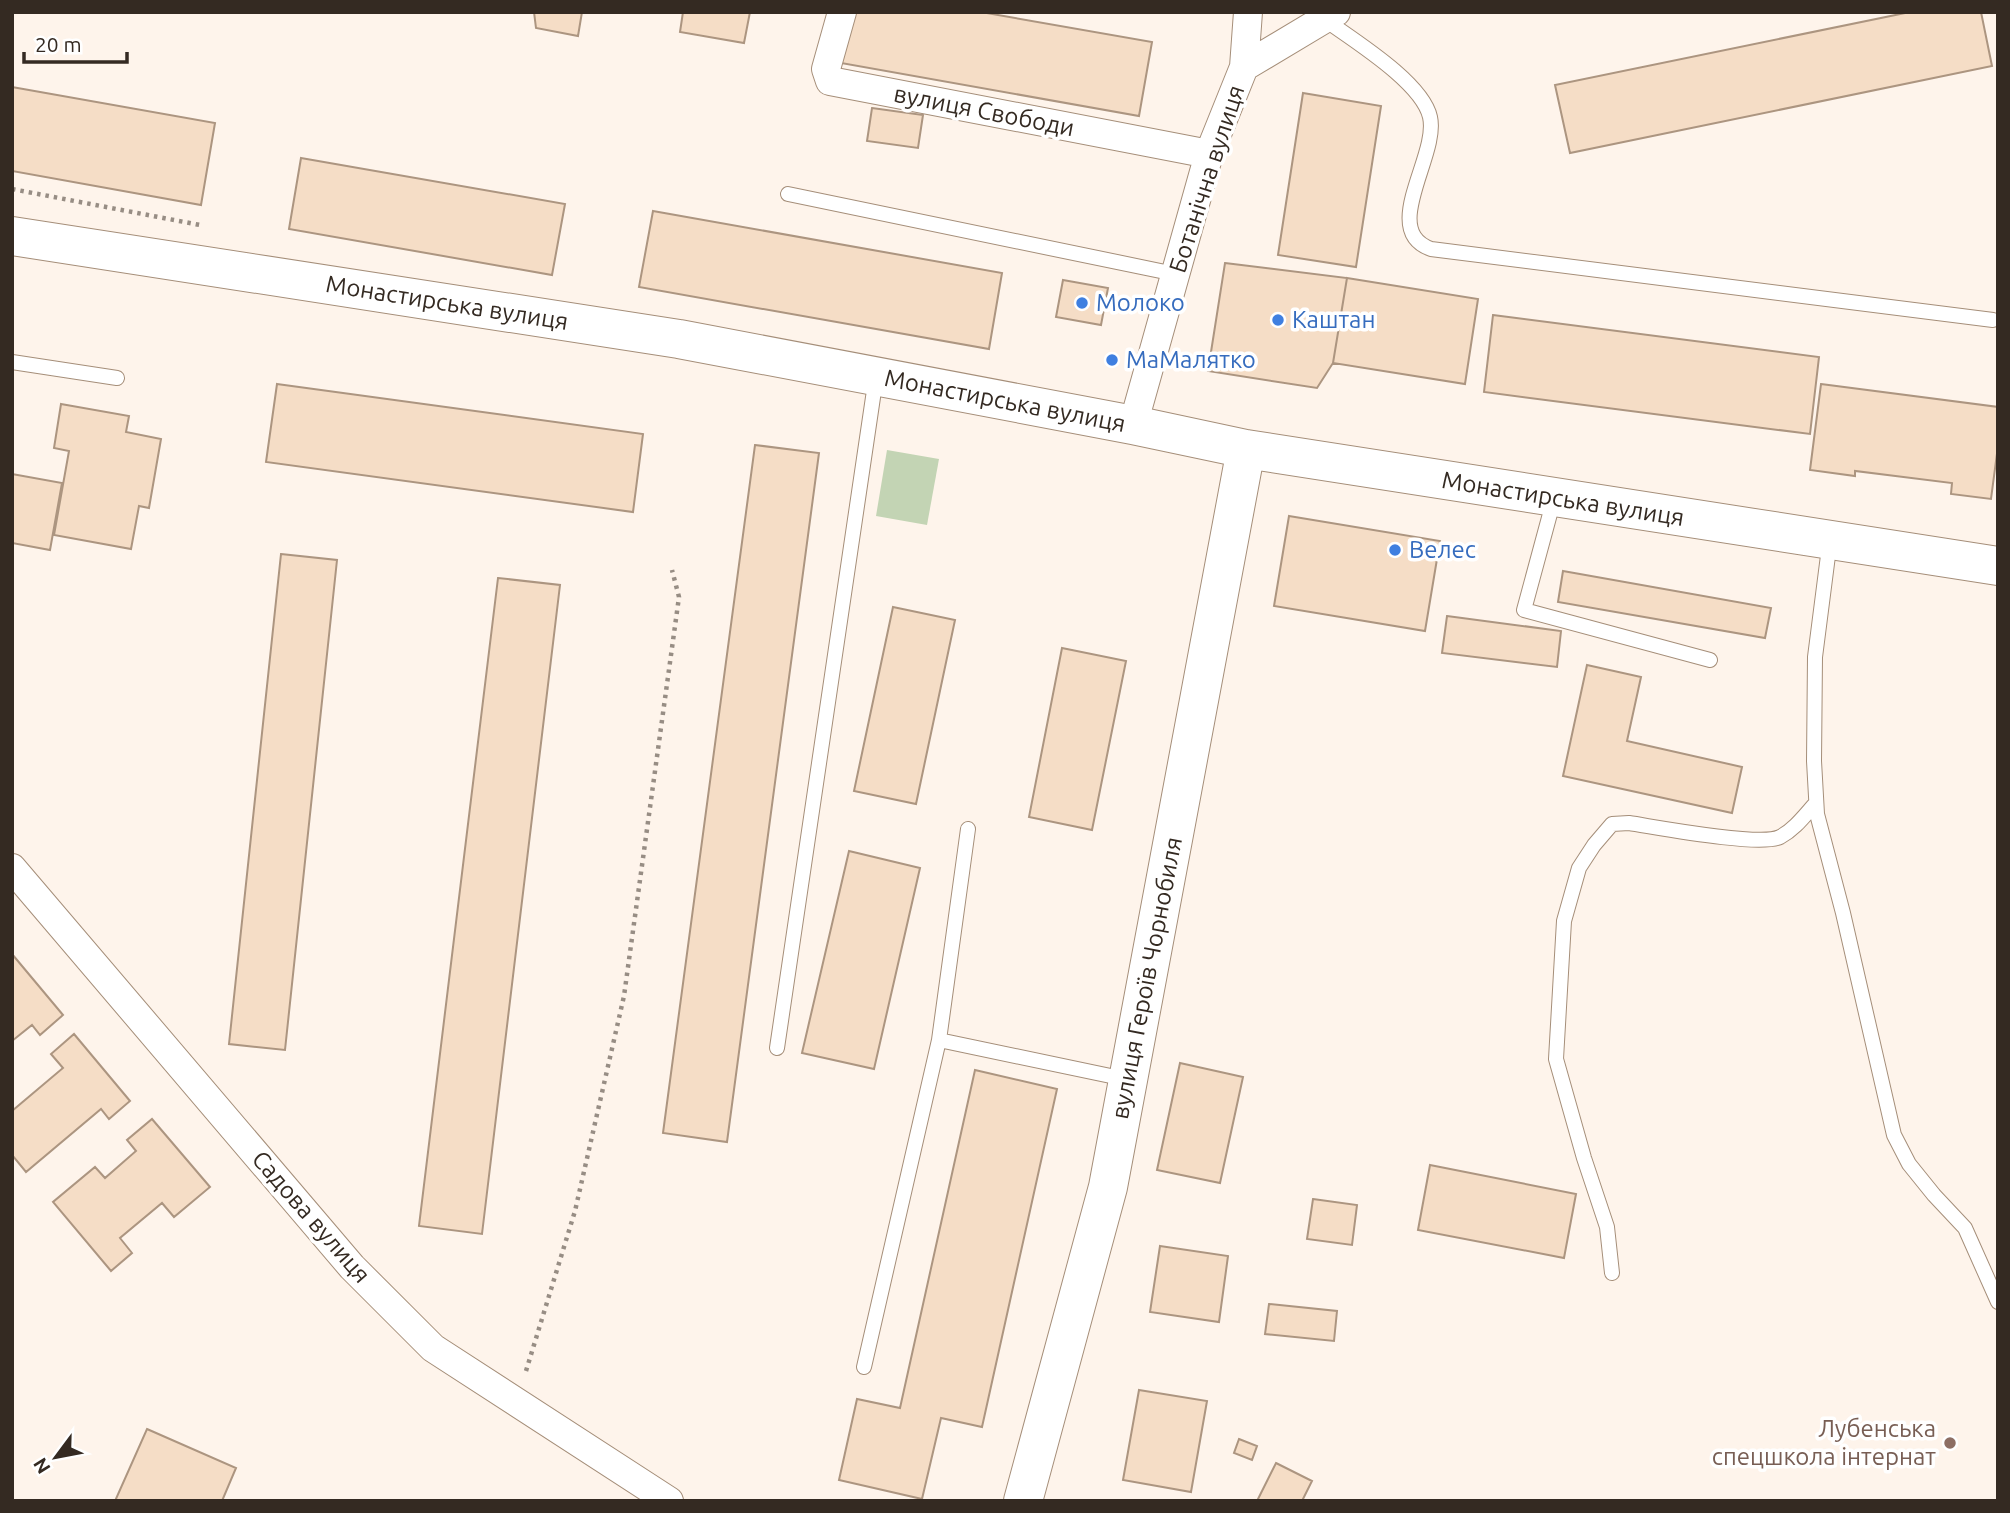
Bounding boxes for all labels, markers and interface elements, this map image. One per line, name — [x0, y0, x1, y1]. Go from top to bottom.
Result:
scale bar — [24, 21, 128, 65]
text: 20 m — [35, 32, 82, 56]
street label: вулиця Свободи — [892, 80, 1077, 141]
street label: Ботанічна вулиця — [1163, 82, 1250, 276]
street label: Монастирська вулиця — [324, 270, 570, 335]
place label: Молоко — [1096, 289, 1185, 316]
marker: Молоко — [1074, 295, 1090, 311]
place label: Каштан — [1292, 306, 1375, 333]
marker: Каштан — [1270, 312, 1286, 328]
place label: МаМалятко — [1126, 346, 1256, 373]
marker: МаМалятко — [1104, 352, 1120, 368]
street label: Монастирська вулиця — [882, 364, 1128, 437]
street label: Монастирська вулиця — [1440, 466, 1686, 531]
place label: Велес — [1409, 536, 1476, 563]
marker: Велес — [1387, 542, 1403, 558]
street label: вулиця Героїв Чорнобиля — [1106, 835, 1187, 1121]
street label: Садова вулиця — [247, 1145, 376, 1288]
place label: Лубенська спецшкола інтернат — [1712, 1415, 1936, 1470]
north arrow — [21, 1422, 91, 1492]
marker: Лубенська спецшкола інтернат — [1942, 1435, 1958, 1451]
text: N — [28, 1454, 55, 1478]

